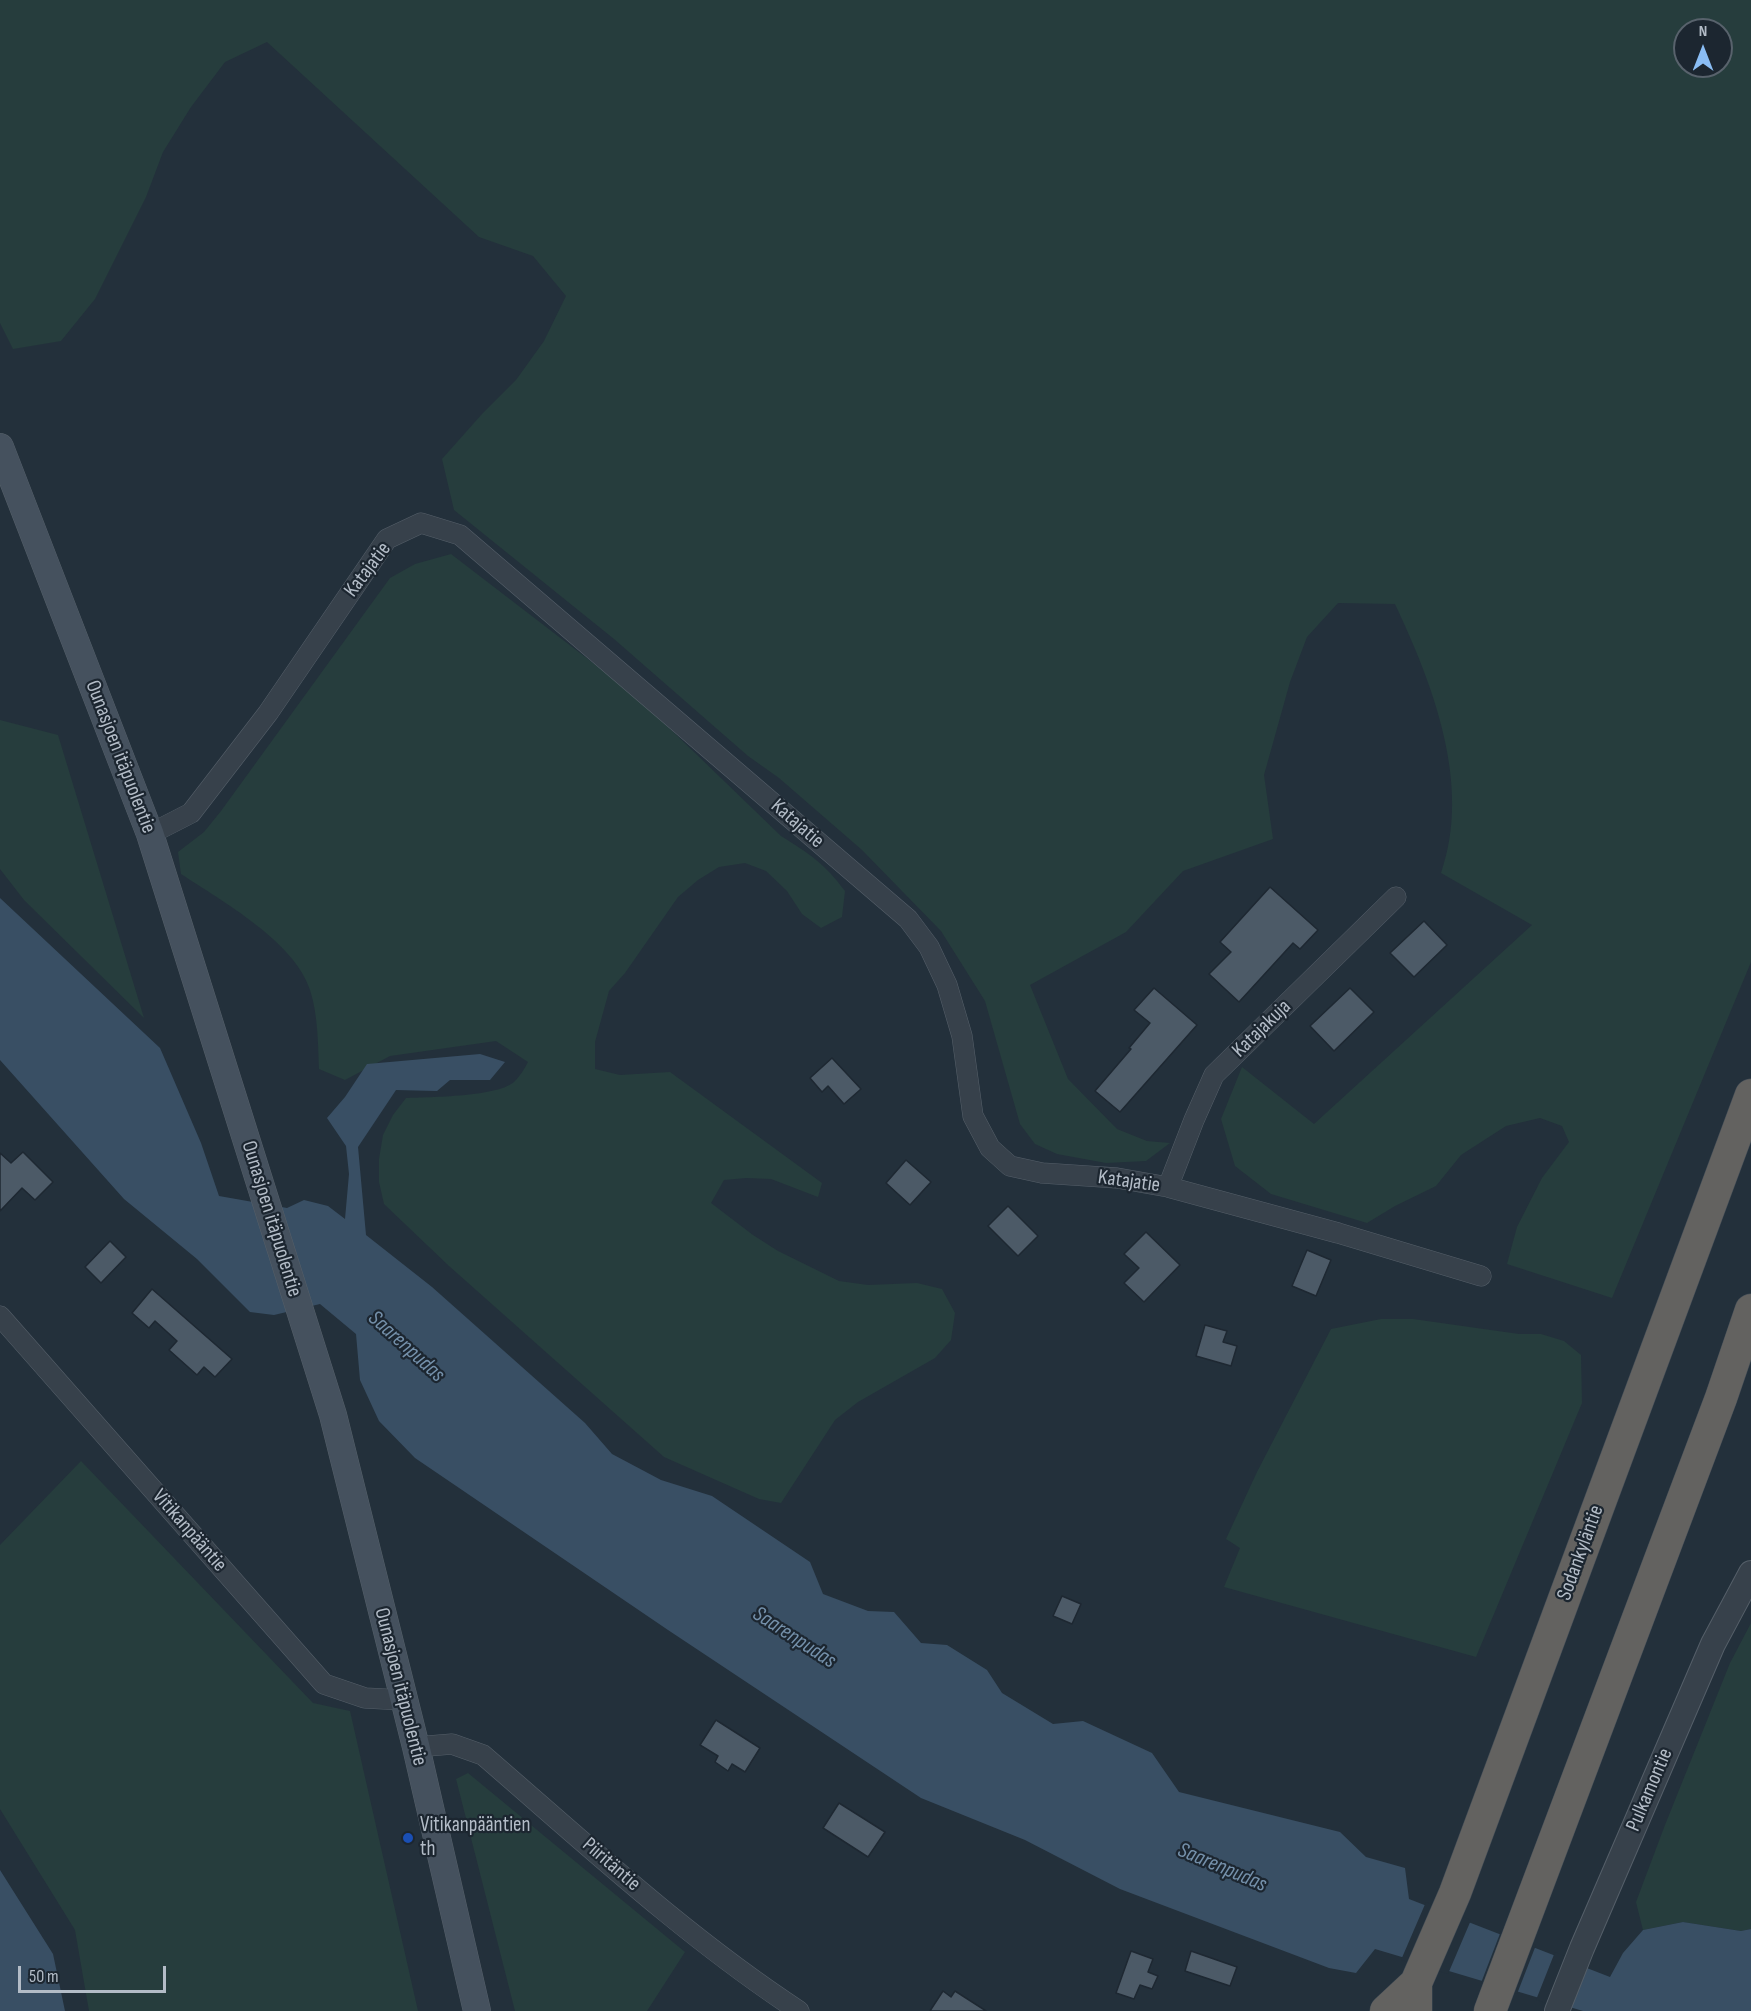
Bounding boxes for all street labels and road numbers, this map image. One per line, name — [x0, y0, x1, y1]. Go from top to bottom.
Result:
street label: Katajatie — [339, 537, 397, 603]
street label: Ounasjoen itäpuolentie — [79, 677, 161, 837]
street label: Katajatie — [765, 794, 829, 854]
street label: Katajakuja — [1227, 995, 1297, 1063]
street label: Ounasjoen itäpuolentie — [235, 1138, 307, 1300]
street label: Katajatie — [1096, 1165, 1162, 1199]
street label: Vitikanpääntie — [146, 1484, 232, 1578]
street label: Sodankyläntie — [1552, 1502, 1610, 1604]
street label: Ounasjoen itäpuolentie — [368, 1606, 432, 1768]
street label: Pulkamontie — [1621, 1745, 1679, 1835]
street label: Piiritäntie — [577, 1833, 645, 1897]

